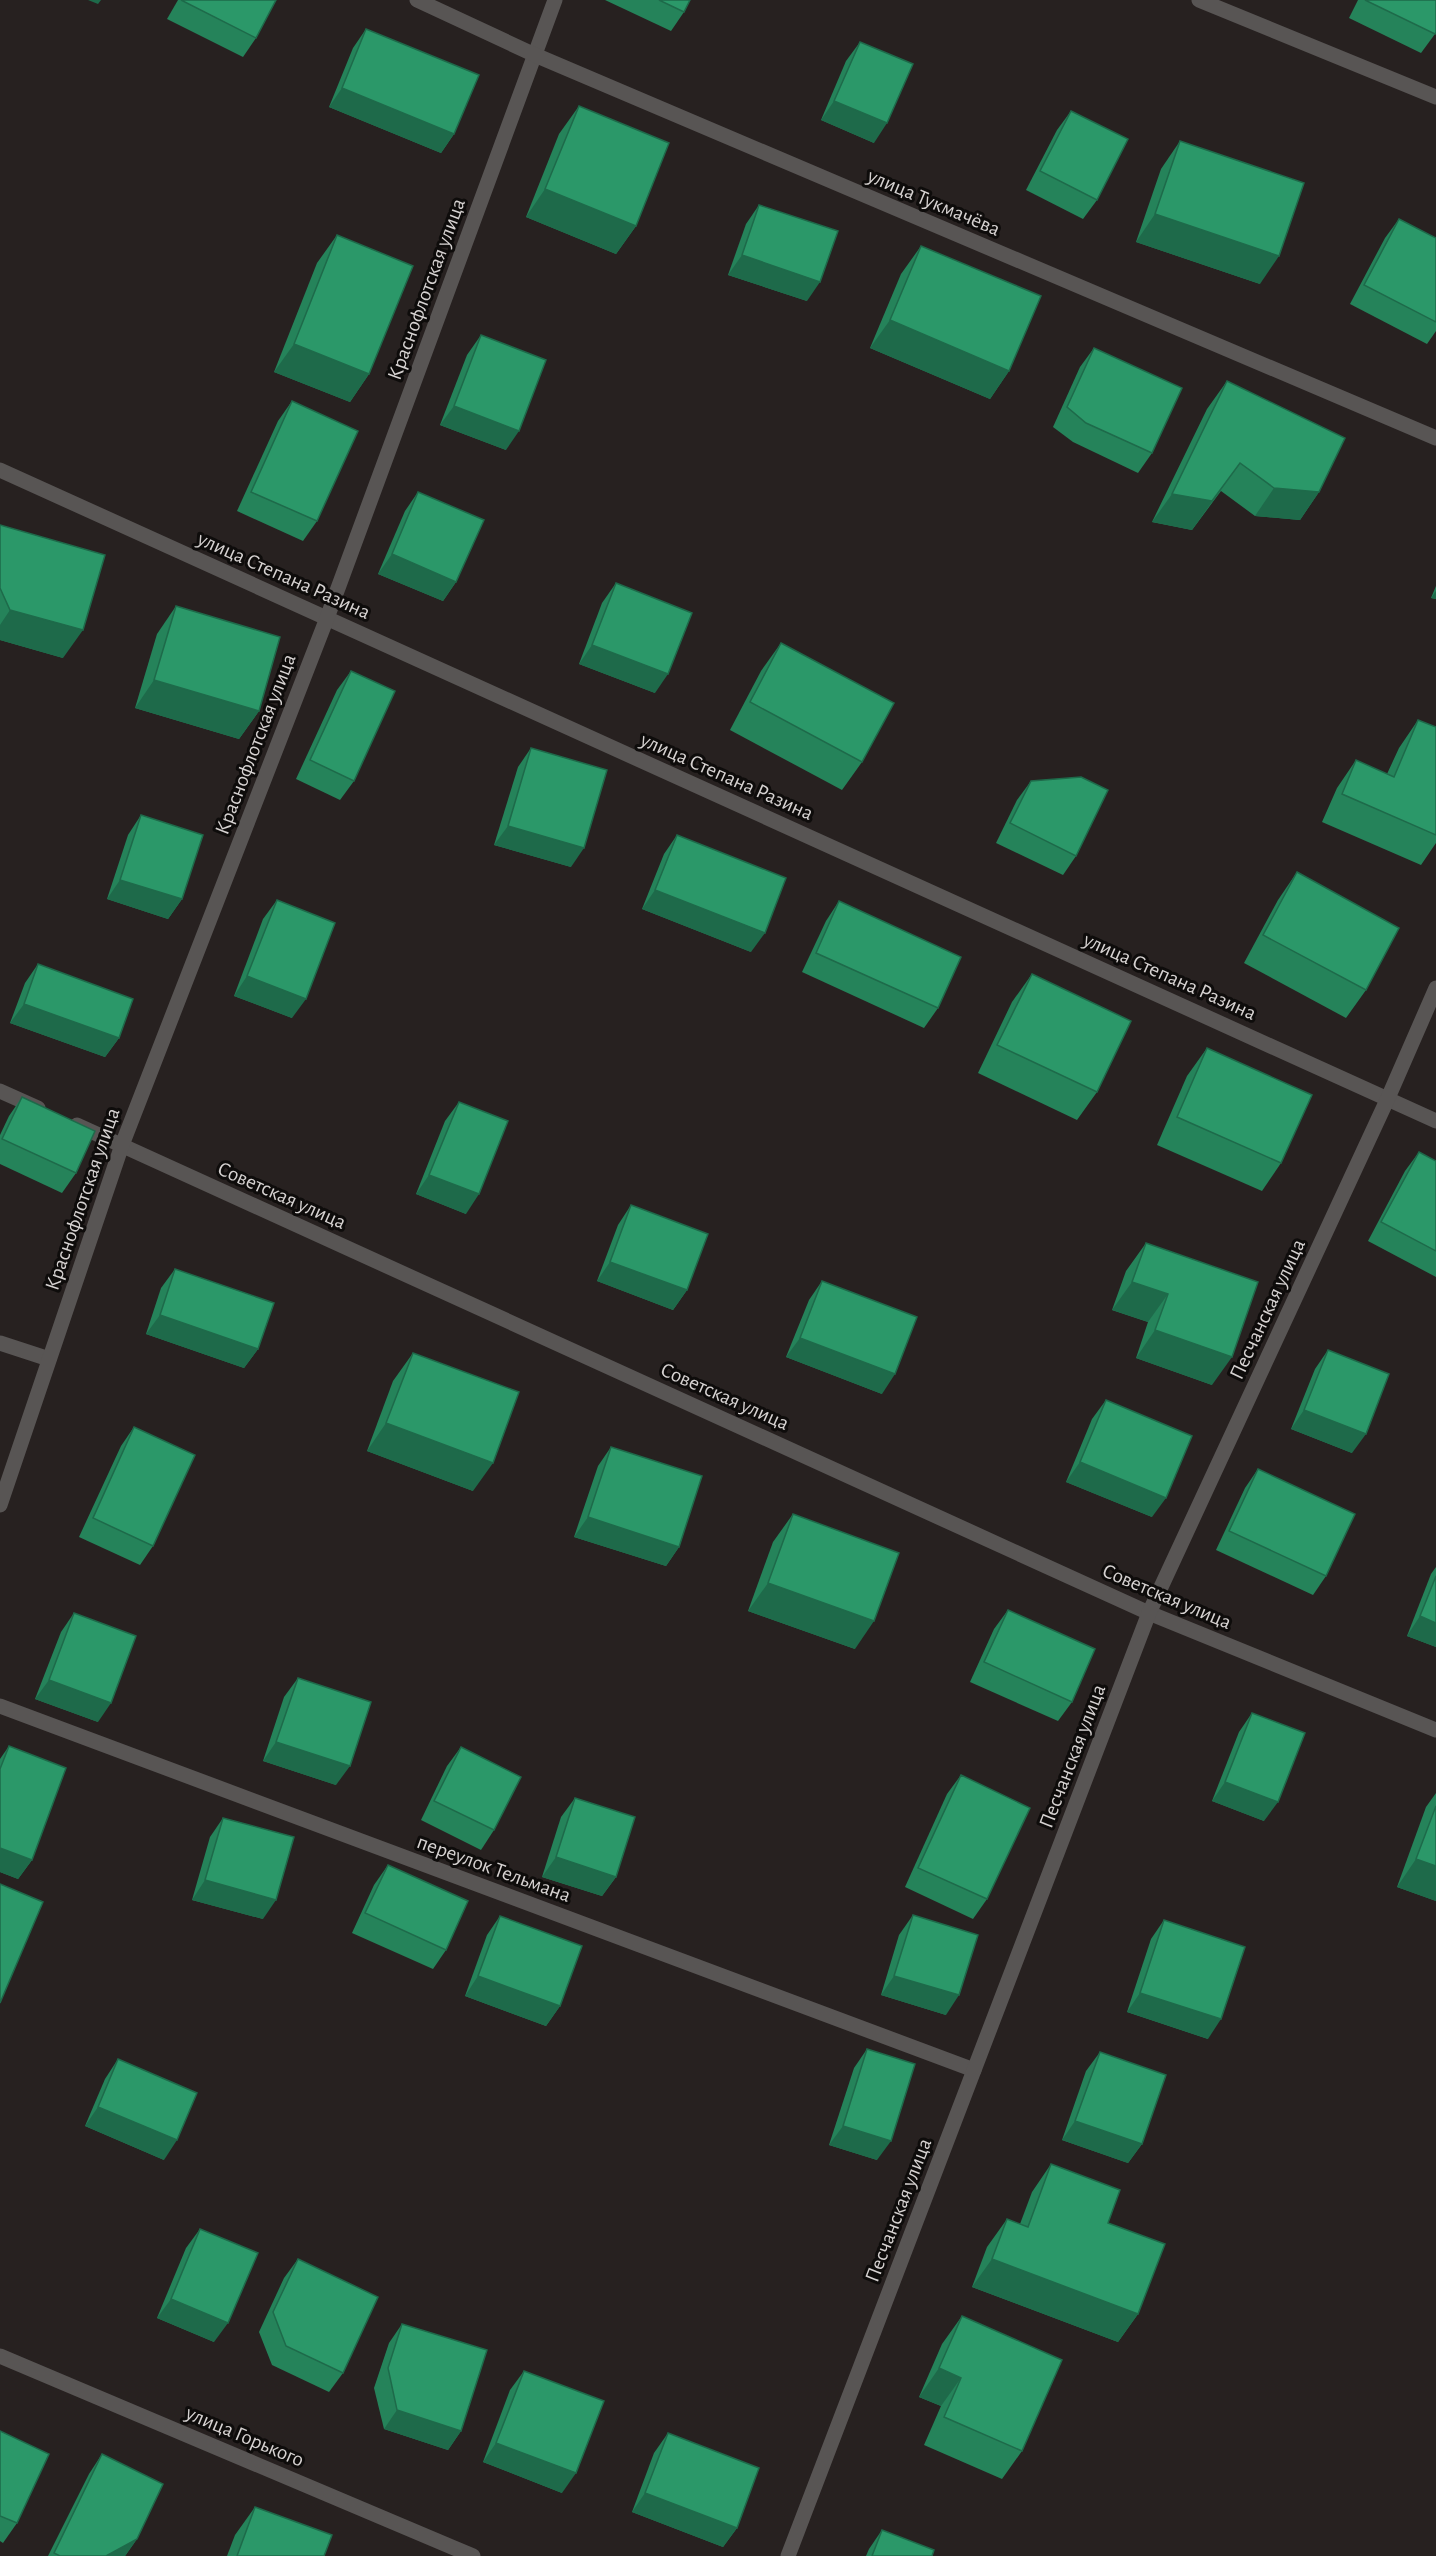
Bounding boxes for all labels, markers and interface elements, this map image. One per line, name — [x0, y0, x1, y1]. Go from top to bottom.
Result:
street label: улица Тукмачёва — [864, 165, 1004, 240]
street label: Краснофлотская улица — [384, 195, 469, 383]
street label: улица Степана Разина — [193, 527, 374, 623]
street label: Краснофлотская улица — [211, 651, 300, 837]
street label: улица Степана Разина — [636, 728, 817, 824]
street label: улица Степана Разина — [1079, 928, 1260, 1024]
street label: Краснофлотская улица — [41, 1105, 124, 1293]
street label: Советская улица — [214, 1158, 350, 1233]
street label: Песчанская улица — [1226, 1235, 1309, 1383]
street label: Советская улица — [657, 1359, 793, 1434]
street label: Советская улица — [1099, 1560, 1235, 1633]
street label: Песчанская улица — [1035, 1681, 1110, 1831]
street label: переулок Тельмана — [414, 1831, 574, 1906]
street label: Песчанская улица — [861, 2135, 936, 2285]
street label: улица Горького — [182, 2402, 307, 2471]

